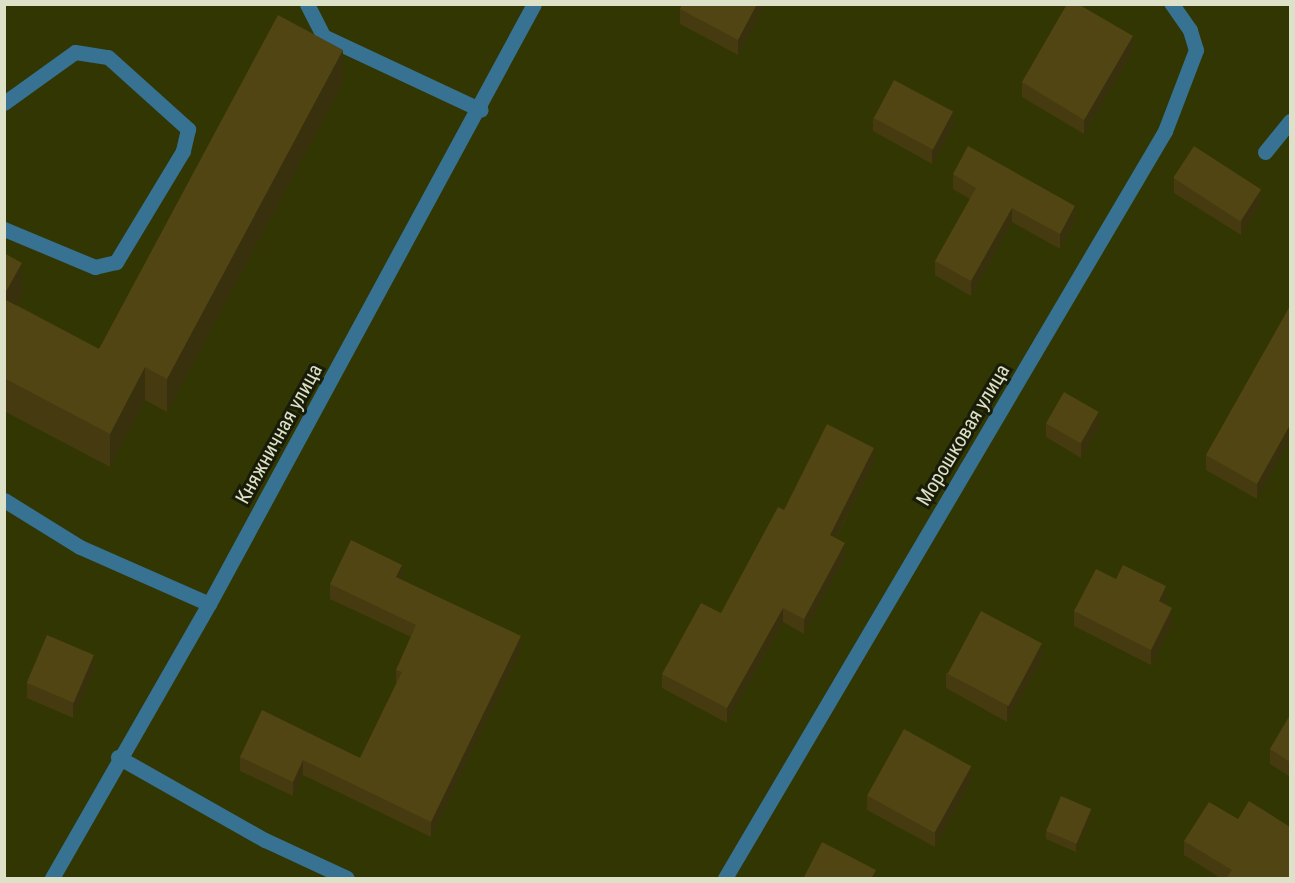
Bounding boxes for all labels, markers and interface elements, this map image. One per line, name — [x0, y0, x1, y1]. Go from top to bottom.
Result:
street label: Княжничная улица — [231, 360, 327, 508]
street label: Морошковая улица — [911, 360, 1015, 510]

